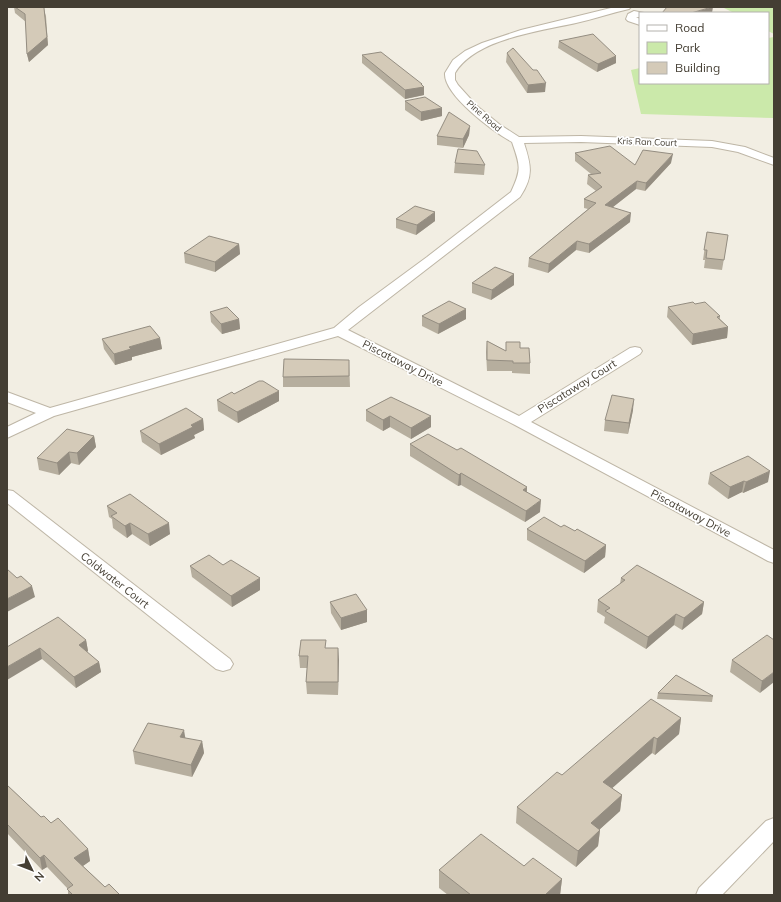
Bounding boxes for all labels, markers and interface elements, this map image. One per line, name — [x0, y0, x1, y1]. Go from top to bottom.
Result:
legend — [639, 12, 769, 84]
text: Road — [675, 20, 704, 35]
text: Park — [675, 40, 701, 55]
text: Building — [675, 60, 720, 75]
street label: Pine Road — [465, 97, 504, 134]
street label: Kris Ran Court — [617, 135, 677, 148]
street label: Piscataway Drive — [360, 337, 446, 389]
street label: Piscataway Court — [535, 356, 619, 416]
street label: Piscataway Drive — [648, 486, 734, 540]
street label: Coldwater Court — [78, 549, 152, 611]
north arrow — [12, 850, 52, 890]
text: N — [31, 869, 47, 885]

